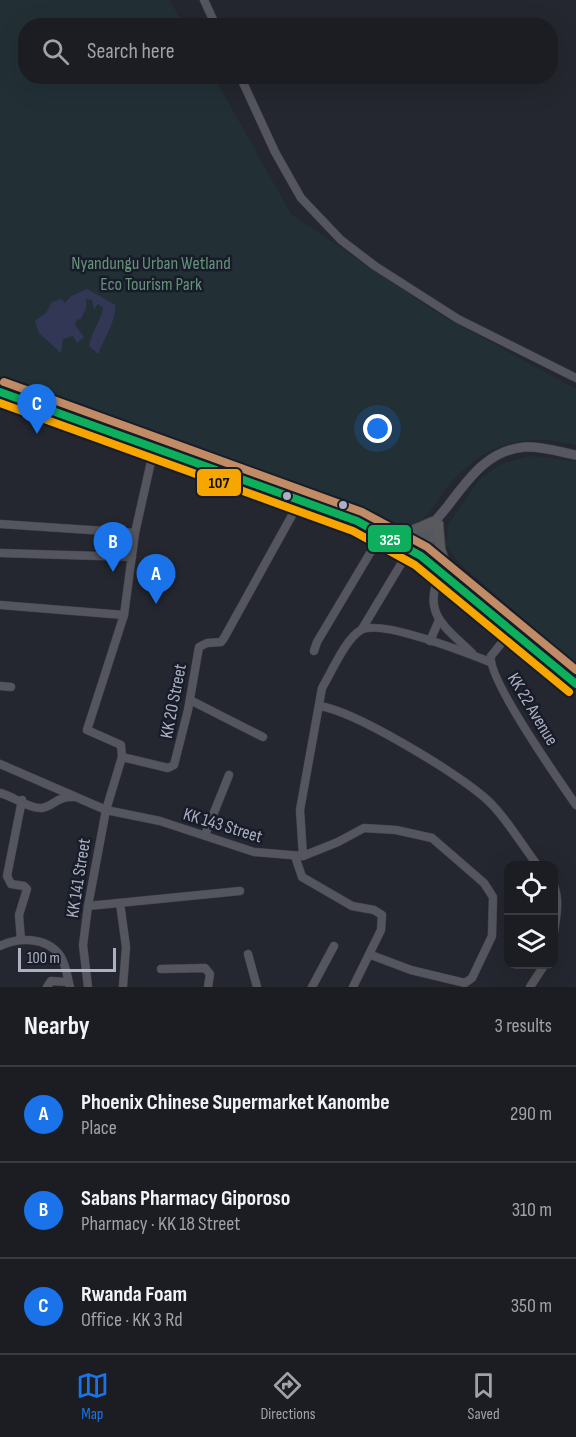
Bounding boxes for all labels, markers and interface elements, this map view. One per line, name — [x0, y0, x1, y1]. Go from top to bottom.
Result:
search box — [18, 18, 558, 84]
icon: search — [39, 35, 72, 68]
text: Search here — [87, 38, 174, 65]
park label: Nyandungu Urban Wetland Eco Tourism Park — [71, 253, 231, 295]
pin: C — [18, 384, 57, 434]
your location — [363, 414, 392, 443]
line badge: 107 — [196, 468, 242, 497]
text: 107 — [209, 474, 229, 493]
unlabelled marker — [281, 490, 293, 502]
unlabelled marker — [337, 499, 349, 511]
pin: B — [94, 522, 132, 572]
line badge: 325 — [367, 524, 412, 553]
text: 325 — [379, 531, 401, 550]
pin: A — [136, 554, 176, 604]
street label: KK 20 Street — [156, 662, 191, 740]
street label: KK 22 Avenue — [503, 669, 562, 749]
street label: KK 143 Street — [181, 804, 265, 848]
street label: KK 141 Street — [62, 836, 95, 919]
map controls — [504, 861, 558, 969]
button: locate — [504, 861, 558, 915]
button: layers — [504, 915, 558, 969]
scale bar — [18, 945, 116, 972]
text: 100 m — [27, 949, 60, 968]
text: Nearby — [24, 1011, 90, 1042]
text: 3 results — [495, 1014, 552, 1038]
text: Phoenix Chinese Supermarket Kanombe — [81, 1089, 390, 1116]
text: A — [39, 1102, 48, 1126]
text: 290 m — [510, 1102, 552, 1126]
text: Place — [81, 1116, 117, 1140]
text: Sabans Pharmacy Giporoso — [81, 1185, 290, 1212]
text: B — [39, 1198, 48, 1222]
text: 310 m — [512, 1198, 552, 1222]
text: Pharmacy · KK 18 Street — [81, 1212, 240, 1236]
text: Rwanda Foam — [81, 1281, 187, 1308]
text: C — [38, 1294, 49, 1318]
text: 350 m — [511, 1294, 552, 1318]
text: Office · KK 3 Rd — [81, 1308, 182, 1332]
tab: Map — [76, 1369, 109, 1424]
tab: Directions — [260, 1369, 316, 1424]
tab: Saved — [467, 1369, 500, 1424]

